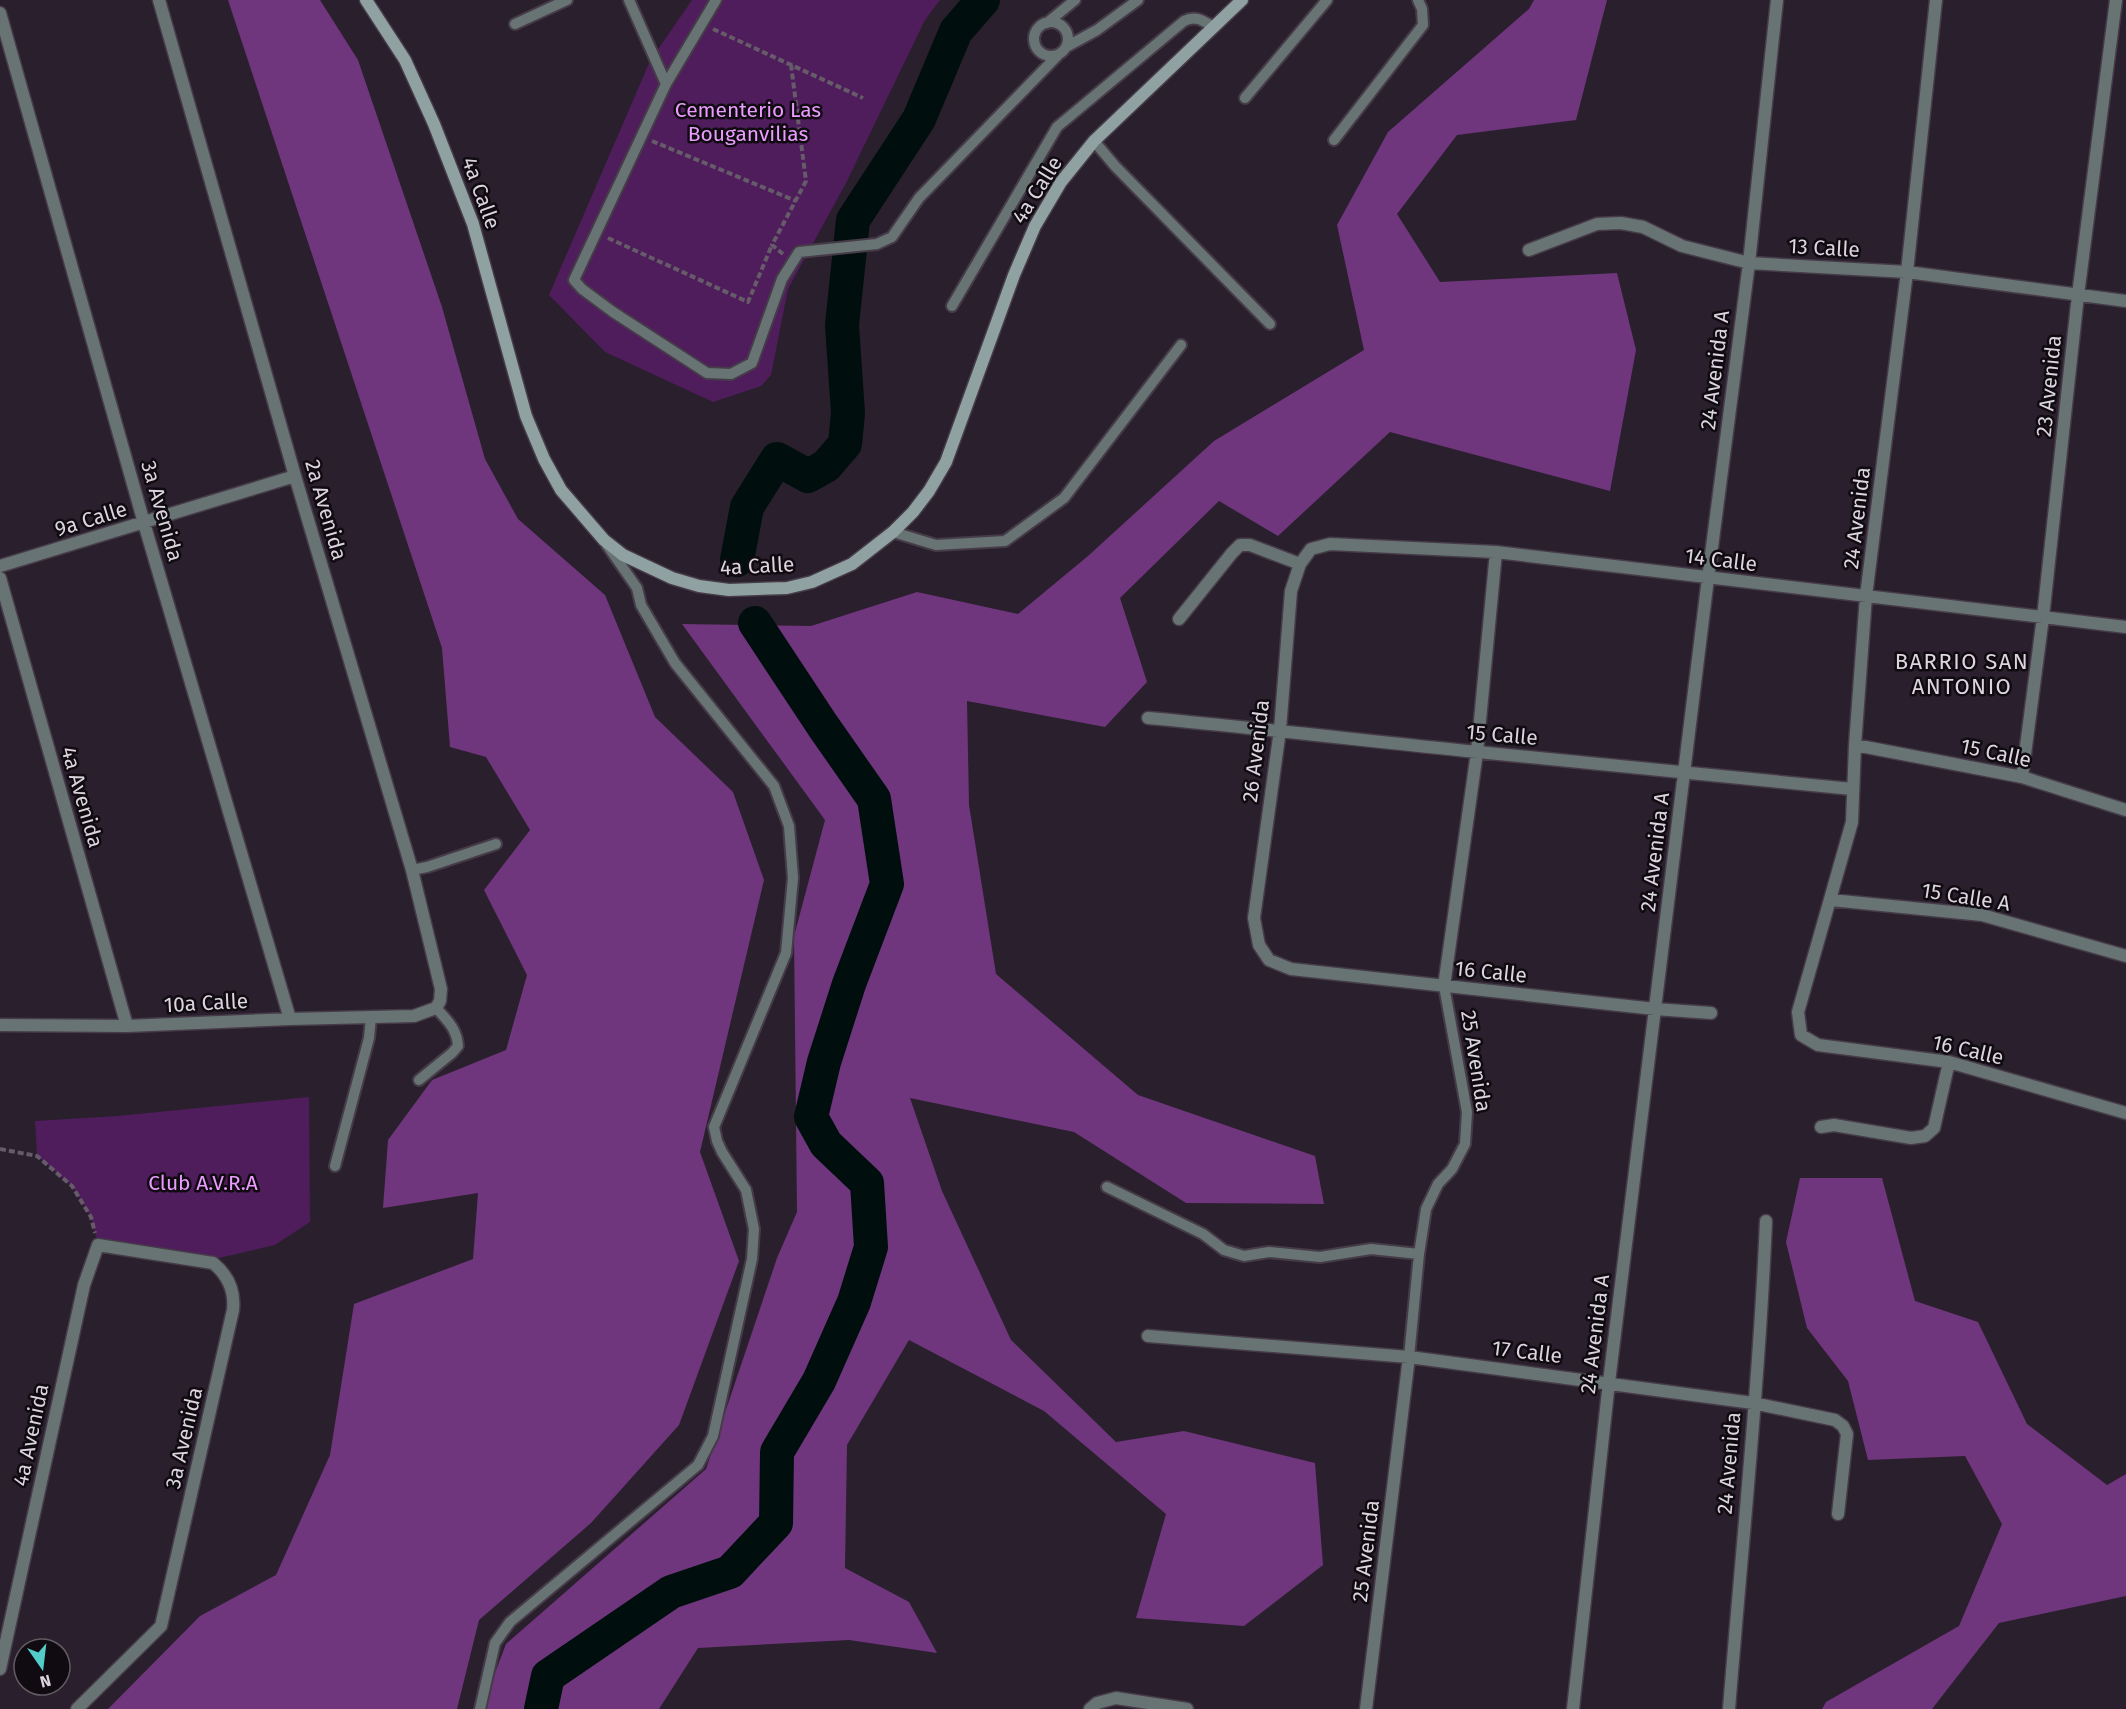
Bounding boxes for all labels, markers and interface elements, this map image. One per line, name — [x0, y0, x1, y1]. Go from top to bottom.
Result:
park label: Cementerio Las Bouganvilias — [675, 97, 821, 147]
street label: 4a Calle — [1006, 151, 1068, 229]
street label: 4a Calle — [456, 154, 506, 232]
street label: 13 Calle — [1788, 233, 1860, 263]
street label: 24 Avenida A — [1695, 309, 1735, 431]
street label: 23 Avenida — [2031, 334, 2067, 438]
street label: 2a Avenida — [299, 457, 353, 563]
street label: 3a Avenida — [135, 458, 189, 564]
street label: 24 Avenida — [1838, 466, 1876, 570]
street label: 9a Calle — [52, 496, 130, 542]
street label: 14 Calle — [1684, 543, 1758, 577]
street label: 4a Calle — [719, 551, 795, 581]
district label: BARRIO SAN ANTONIO — [1895, 648, 2029, 700]
street label: 26 Avenida — [1237, 698, 1275, 804]
street label: 15 Calle — [1465, 719, 1539, 751]
street label: 15 Calle — [1958, 733, 2034, 773]
street label: 4a Avenida — [55, 743, 109, 851]
street label: 24 Avenida A — [1635, 791, 1675, 913]
street label: 15 Calle A — [1920, 877, 2012, 917]
street label: 16 Calle — [1454, 955, 1528, 989]
street label: 10a Calle — [163, 988, 249, 1018]
street label: 25 Avenida — [1455, 1008, 1497, 1114]
street label: 16 Calle — [1930, 1029, 2006, 1071]
park label: Club A.V.R.A — [148, 1170, 258, 1196]
street label: 24 Avenida A — [1575, 1273, 1615, 1395]
street label: 17 Calle — [1490, 1335, 1564, 1369]
street label: 4a Avenida — [7, 1381, 55, 1489]
street label: 3a Avenida — [160, 1385, 208, 1491]
street label: 24 Avenida — [1712, 1411, 1746, 1515]
street label: 25 Avenida — [1347, 1499, 1385, 1603]
north arrow — [12, 1637, 72, 1697]
text: N — [38, 1671, 53, 1692]

